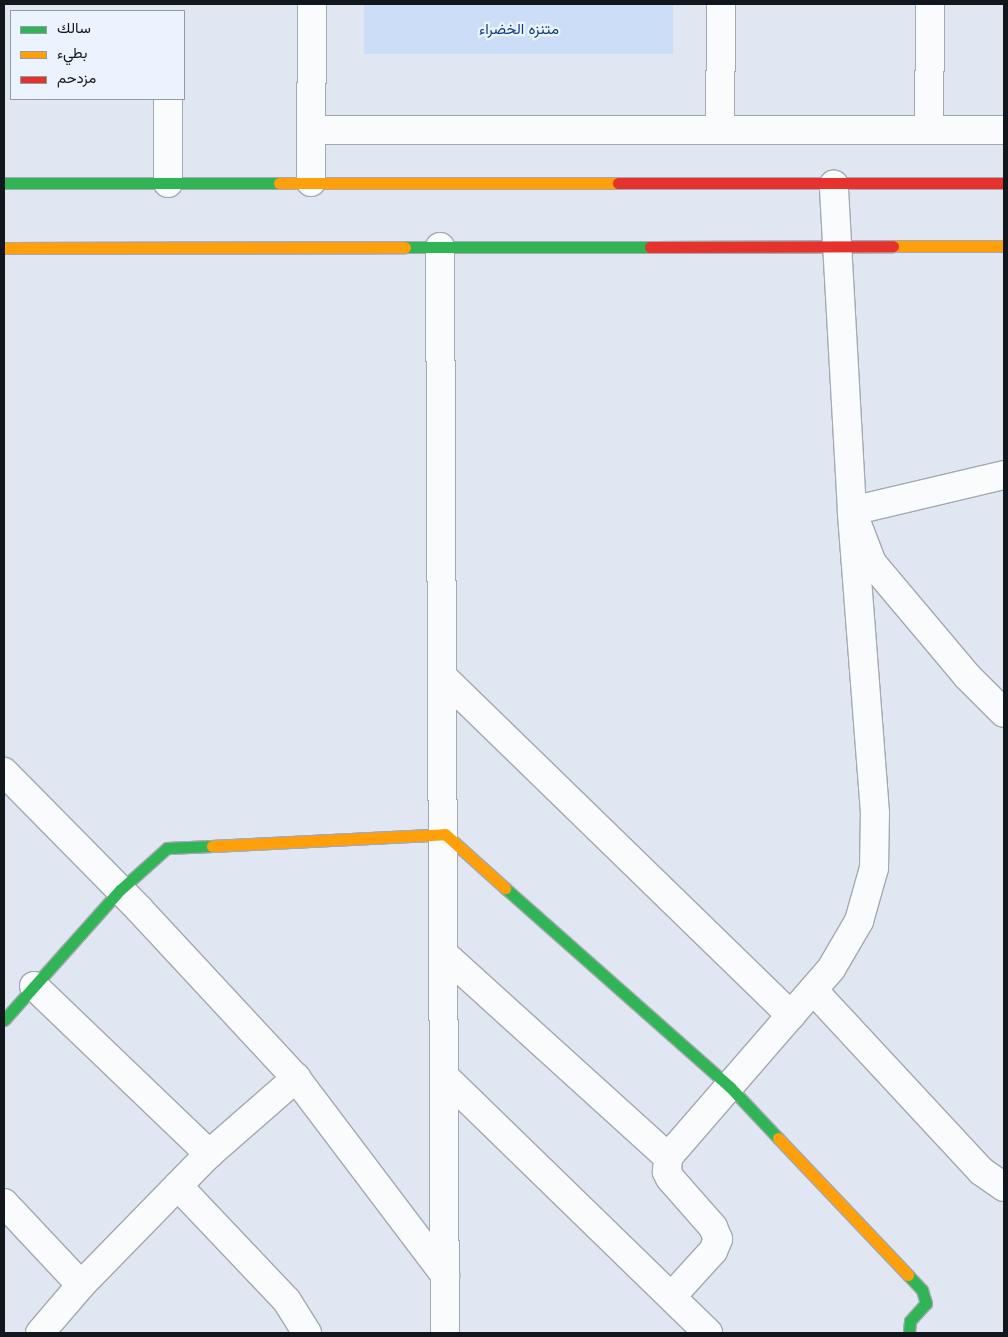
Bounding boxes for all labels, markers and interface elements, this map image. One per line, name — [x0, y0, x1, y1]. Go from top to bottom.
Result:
legend — [10, 10, 185, 100]
text: سالك — [57, 18, 91, 37]
park label: متنزه الخضراء — [479, 20, 559, 38]
text: بطيء — [57, 43, 87, 62]
text: مزدحم — [57, 68, 96, 87]

